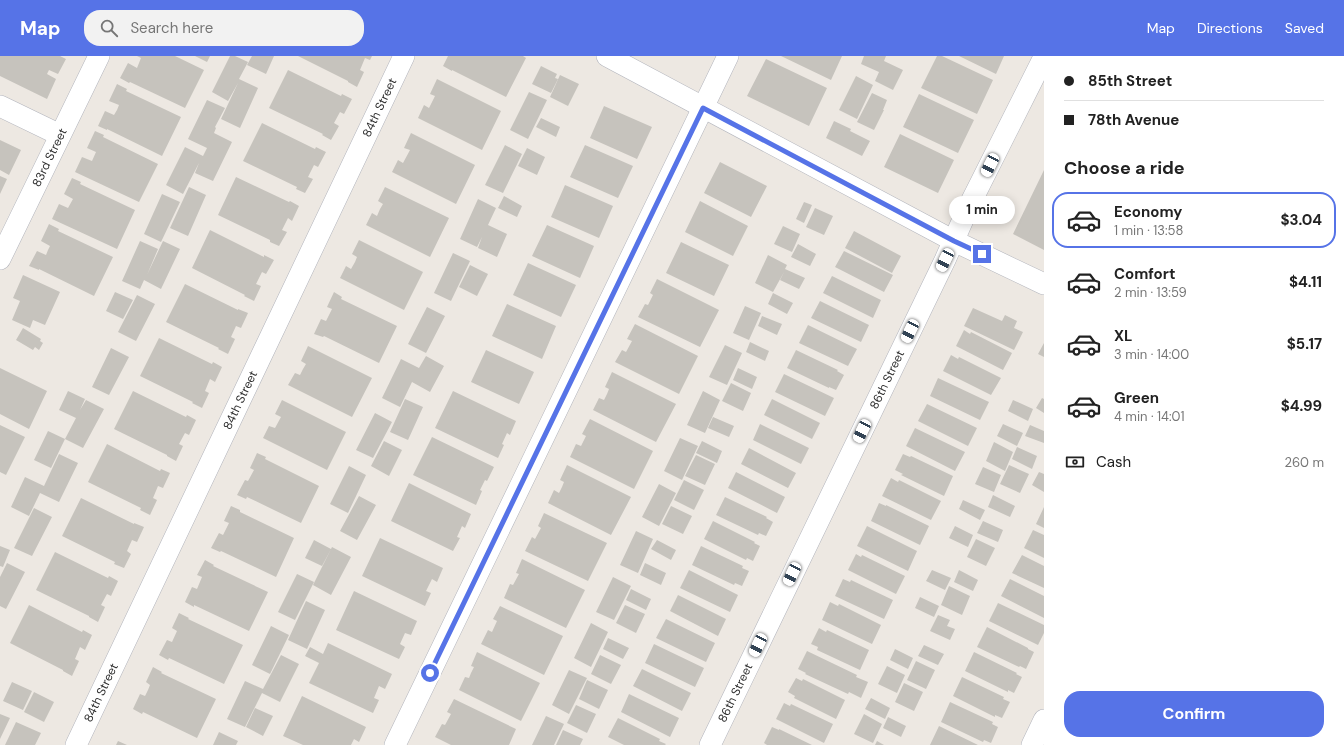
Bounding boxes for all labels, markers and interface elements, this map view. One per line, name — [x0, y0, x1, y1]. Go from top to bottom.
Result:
search box — [84, 10, 364, 46]
text: Map — [20, 16, 60, 41]
icon: search — [98, 17, 120, 39]
text: Search here — [130, 18, 213, 38]
text: Map — [1147, 19, 1175, 37]
text: Directions — [1197, 19, 1263, 37]
text: Saved — [1285, 19, 1324, 37]
text: 85th Street — [1088, 71, 1172, 91]
street label: 84th Street — [359, 75, 400, 140]
text: 78th Avenue — [1088, 110, 1179, 130]
street label: 83rd Street — [28, 125, 71, 189]
car — [979, 152, 1001, 178]
text: Choose a ride — [1064, 156, 1185, 180]
callout: 1 min — [949, 196, 1015, 224]
text: 1 min — [966, 201, 998, 218]
icon: car — [1066, 202, 1102, 238]
text: Economy — [1114, 202, 1182, 222]
text: $3.04 — [1280, 210, 1322, 230]
text: 1 min · 13:58 — [1114, 222, 1183, 239]
route end — [973, 245, 991, 263]
car — [934, 247, 956, 273]
icon: car — [1066, 264, 1102, 300]
text: Comfort — [1114, 264, 1175, 284]
text: $4.11 — [1289, 272, 1322, 292]
text: 2 min · 13:59 — [1114, 284, 1187, 301]
car — [899, 318, 921, 344]
icon: car — [1066, 326, 1102, 362]
text: XL — [1114, 326, 1132, 346]
text: $5.17 — [1287, 334, 1322, 354]
text: 3 min · 14:00 — [1114, 346, 1189, 363]
street label: 86th Street — [866, 347, 908, 412]
street label: 84th Street — [219, 368, 261, 432]
icon: car — [1066, 388, 1102, 424]
text: Green — [1114, 388, 1159, 408]
text: $4.99 — [1281, 396, 1322, 416]
text: 4 min · 14:01 — [1114, 408, 1185, 425]
car — [851, 418, 873, 444]
icon: cash — [1064, 451, 1086, 473]
text: Cash — [1096, 452, 1131, 472]
text: 260 m — [1284, 454, 1324, 471]
car — [781, 561, 803, 587]
car — [747, 632, 769, 658]
street label: 84th Street — [80, 660, 122, 725]
street label: 86th Street — [714, 660, 757, 725]
route start — [421, 664, 439, 682]
button: Confirm — [1064, 691, 1324, 737]

